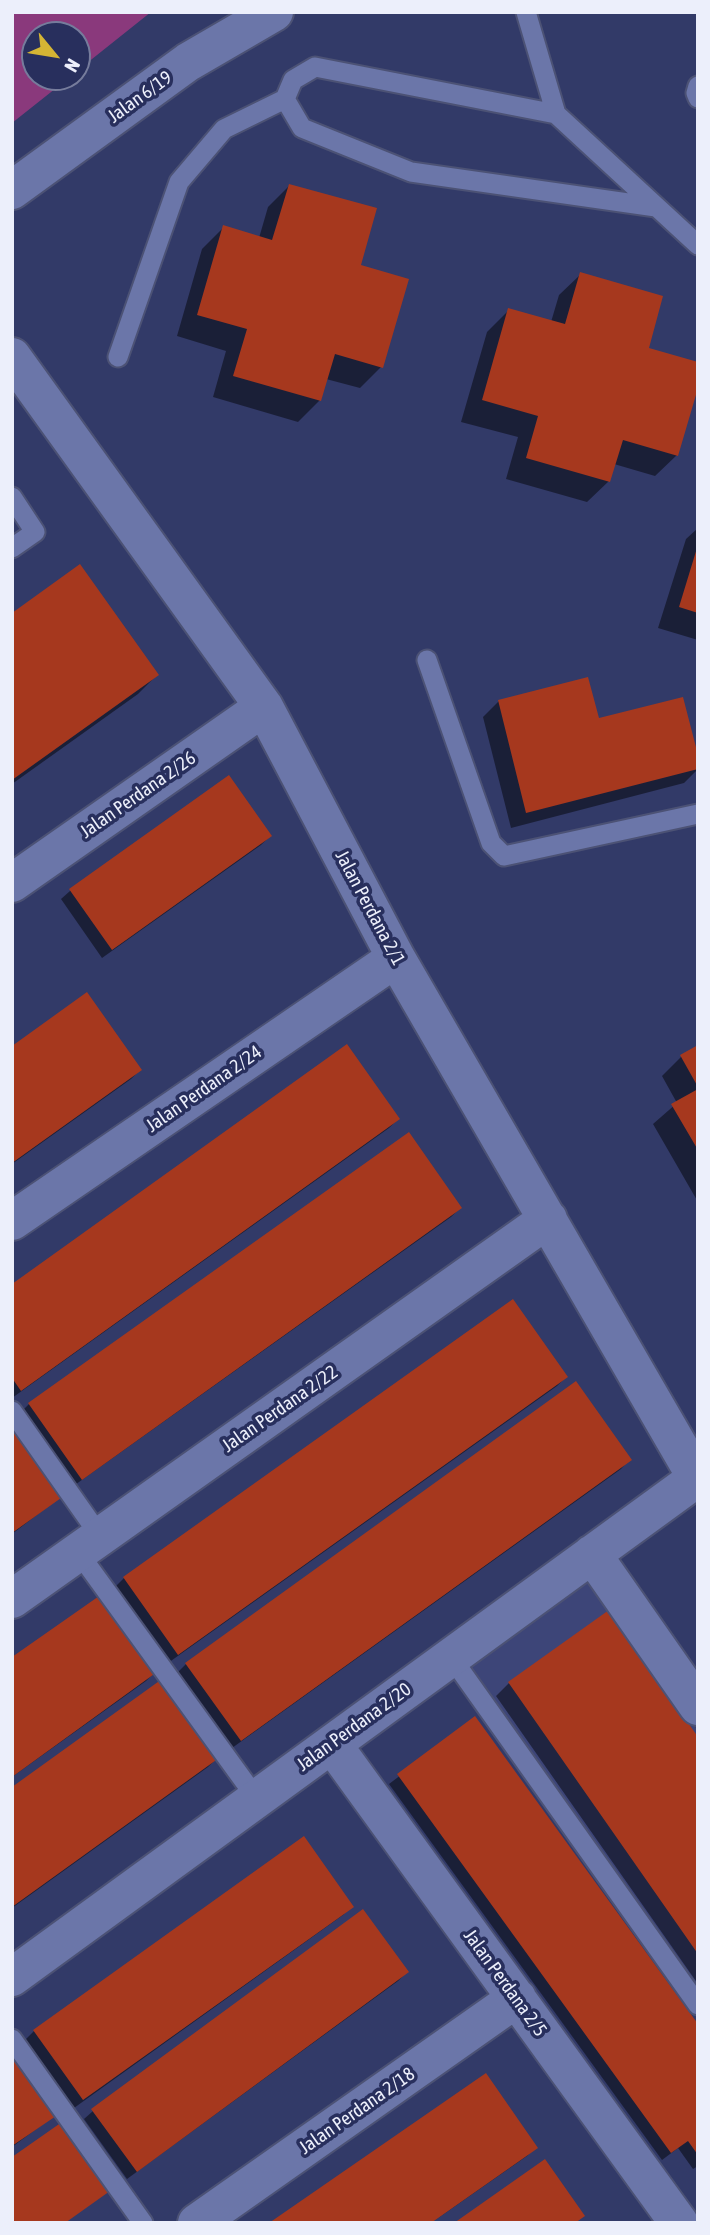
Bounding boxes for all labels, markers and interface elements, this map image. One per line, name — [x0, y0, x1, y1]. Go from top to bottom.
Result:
north arrow — [21, 21, 91, 91]
text: N — [60, 55, 85, 76]
street label: Jalan 6/19 — [103, 66, 177, 128]
street label: Jalan Perdana 2/26 — [76, 747, 200, 843]
street label: Jalan Perdana 2/1 — [330, 847, 410, 969]
street label: Jalan Perdana 2/24 — [142, 1041, 266, 1137]
street label: Jalan Perdana 2/22 — [218, 1361, 342, 1457]
street label: Jalan Perdana 2/20 — [292, 1678, 416, 1776]
street label: Jalan Perdana 2/5 — [459, 1925, 551, 2041]
street label: Jalan Perdana 2/18 — [295, 2063, 419, 2159]

